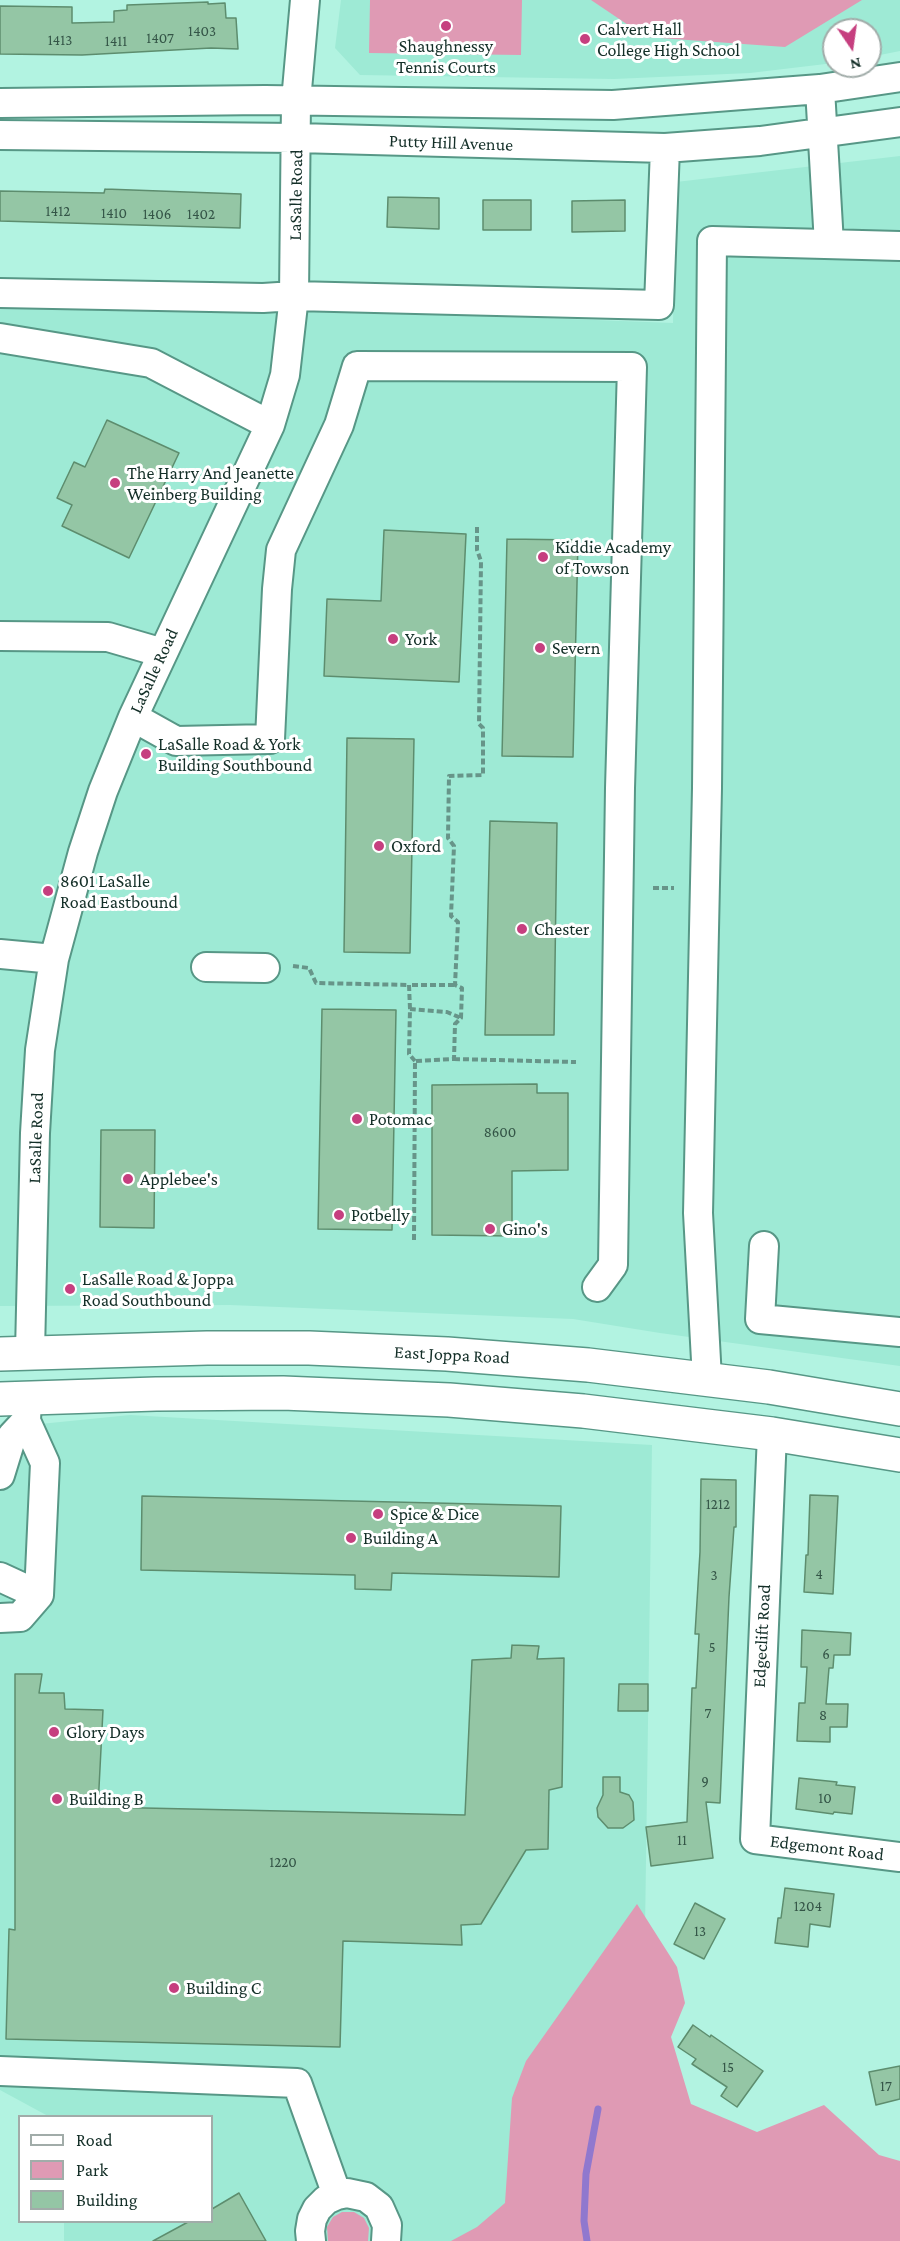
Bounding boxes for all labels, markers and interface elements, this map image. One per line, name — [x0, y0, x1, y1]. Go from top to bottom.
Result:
place label: Calvert Hall College High School — [597, 18, 740, 60]
north arrow — [822, 18, 882, 78]
marker: Shaughnessy Tennis Courts — [439, 19, 453, 33]
house number: 1403 — [188, 22, 216, 40]
house number: 1407 — [146, 29, 174, 47]
house number: 1413 — [48, 31, 72, 49]
house number: 1411 — [105, 32, 127, 50]
marker: Calvert Hall College High School — [578, 32, 592, 46]
place label: Shaughnessy Tennis Courts — [396, 35, 496, 78]
text: N — [848, 55, 863, 74]
street label: Putty Hill Avenue — [388, 130, 514, 156]
street label: LaSalle Road — [284, 149, 308, 241]
house number: 1412 — [46, 202, 70, 220]
house number: 1410 — [101, 204, 127, 222]
house number: 1406 — [143, 205, 171, 223]
house number: 1402 — [187, 205, 215, 223]
place label: The Harry And Jeanette Weinberg Building — [127, 462, 294, 504]
marker: The Harry And Jeanette Weinberg Building — [108, 476, 122, 490]
place label: Kiddie Academy of Towson — [555, 536, 671, 578]
marker: Kiddie Academy of Towson — [536, 550, 550, 564]
street label: LaSalle Road — [125, 625, 183, 717]
place label: York — [405, 628, 437, 650]
marker: York — [386, 632, 400, 646]
place label: Severn — [552, 637, 600, 659]
marker: Severn — [533, 641, 547, 655]
place label: LaSalle Road & York Building Southbound — [158, 733, 312, 776]
marker: LaSalle Road & York Building Southbound — [139, 747, 153, 761]
place label: Oxford — [391, 835, 441, 857]
marker: Oxford — [372, 839, 386, 853]
place label: 8601 LaSalle Road Eastbound — [60, 870, 178, 912]
marker: 8601 LaSalle Road Eastbound — [41, 884, 55, 898]
place label: Chester — [534, 918, 589, 940]
marker: Chester — [515, 922, 529, 936]
street label: LaSalle Road — [24, 1092, 48, 1184]
place label: Potomac — [369, 1108, 432, 1130]
marker: Potomac — [350, 1112, 364, 1126]
house number: 8600 — [484, 1123, 516, 1141]
place label: Applebee's — [140, 1168, 218, 1190]
marker: Applebee's — [121, 1172, 135, 1186]
place label: Potbelly — [351, 1204, 409, 1226]
marker: Potbelly — [332, 1208, 346, 1222]
place label: Gino's — [502, 1218, 548, 1240]
marker: Gino's — [483, 1222, 497, 1236]
place label: LaSalle Road & Joppa Road Southbound — [82, 1268, 234, 1310]
marker: LaSalle Road & Joppa Road Southbound — [63, 1282, 77, 1296]
street label: East Joppa Road — [394, 1341, 510, 1369]
house number: 1212 — [706, 1495, 730, 1513]
place label: Spice & Dice — [390, 1503, 479, 1525]
marker: Spice & Dice — [371, 1507, 385, 1521]
place label: Building A — [363, 1527, 438, 1549]
marker: Building A — [344, 1531, 358, 1545]
house number: 4 — [815, 1565, 823, 1583]
house number: 3 — [710, 1566, 718, 1584]
street label: Edgeclift Road — [748, 1584, 776, 1688]
house number: 5 — [708, 1638, 716, 1656]
house number: 6 — [822, 1645, 830, 1663]
house number: 7 — [705, 1704, 711, 1722]
house number: 8 — [819, 1706, 827, 1724]
place label: Glory Days — [66, 1721, 145, 1743]
marker: Glory Days — [47, 1725, 61, 1739]
house number: 9 — [701, 1772, 709, 1790]
place label: Building B — [69, 1788, 144, 1810]
house number: 10 — [818, 1789, 832, 1807]
marker: Building B — [50, 1792, 64, 1806]
street label: Edgemont Road — [769, 1830, 885, 1866]
house number: 11 — [677, 1831, 687, 1849]
house number: 1220 — [269, 1853, 297, 1871]
house number: 1204 — [794, 1897, 822, 1915]
house number: 13 — [694, 1922, 706, 1940]
place label: Building C — [186, 1977, 261, 1999]
marker: Building C — [167, 1981, 181, 1995]
house number: 15 — [722, 2058, 734, 2076]
house number: 17 — [880, 2077, 892, 2095]
legend — [18, 2115, 213, 2223]
text: Road — [76, 2130, 113, 2150]
text: Park — [76, 2160, 108, 2180]
text: Building — [76, 2190, 137, 2210]

